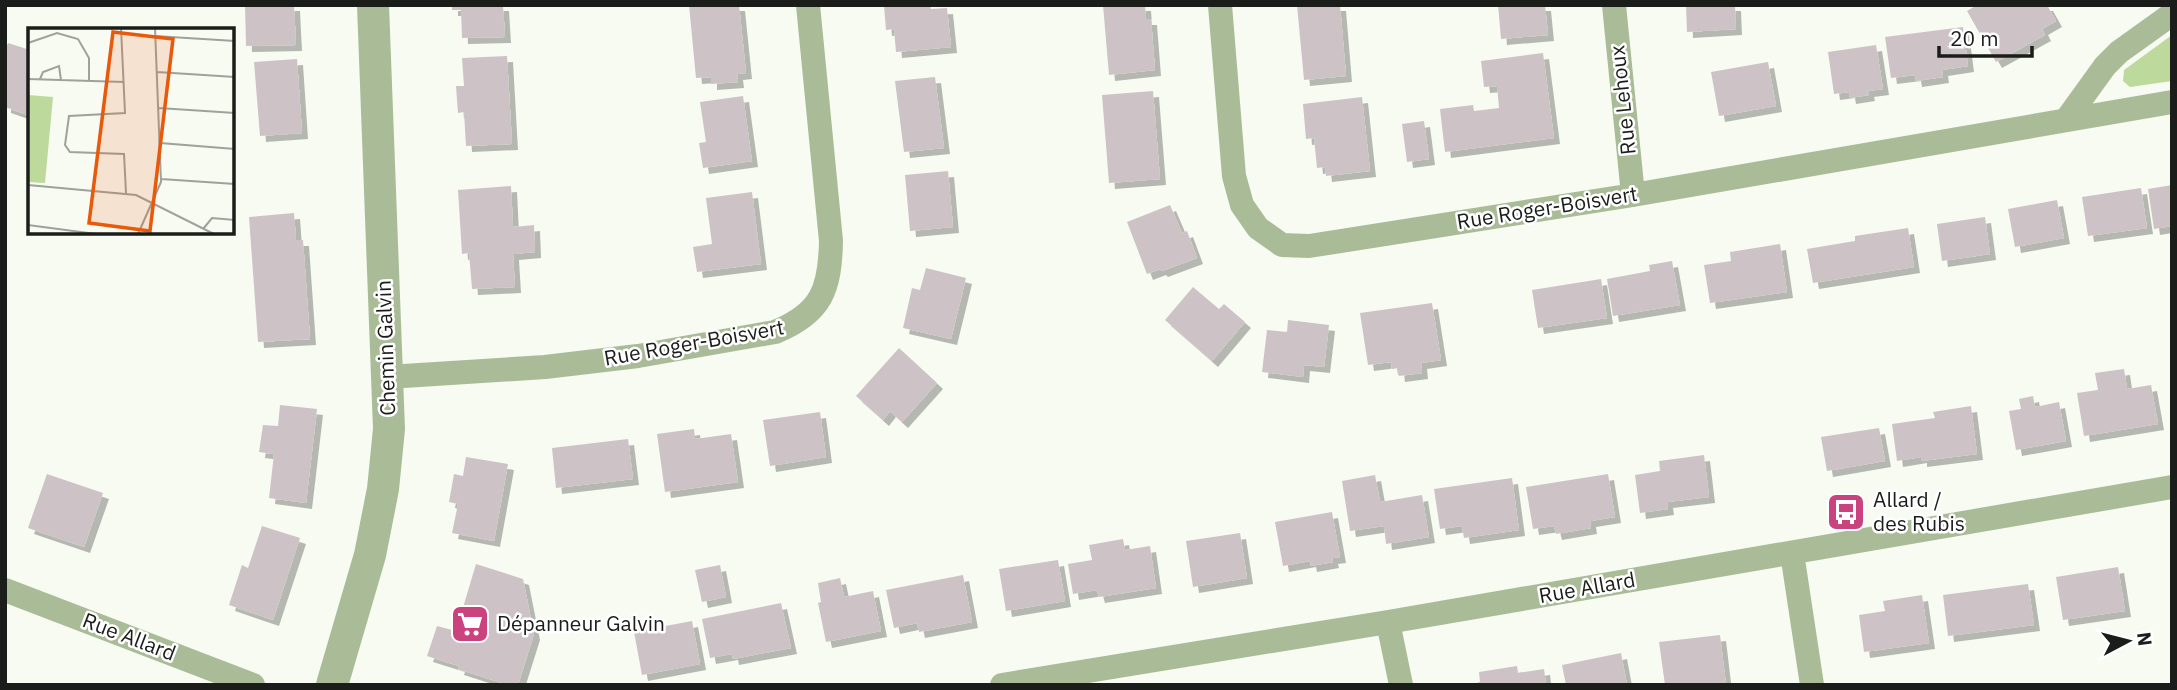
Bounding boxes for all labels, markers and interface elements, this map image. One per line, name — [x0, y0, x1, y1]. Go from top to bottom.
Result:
scale bar — [1939, 14, 2032, 58]
text: 20 m — [1950, 24, 1999, 52]
inset map — [28, 28, 234, 234]
street label: Rue Lehoux — [1602, 44, 1642, 156]
street label: Rue Roger-Boisvert — [1455, 179, 1639, 235]
street label: Chemin Galvin — [369, 280, 401, 416]
street label: Rue Roger-Boisvert — [602, 312, 786, 372]
place label: Allard / des Rubis — [1873, 485, 1965, 537]
bus stop icon: Allard / des Rubis — [1825, 491, 1867, 533]
street label: Rue Allard — [1536, 565, 1637, 609]
supermarket icon: Dépanneur Galvin — [449, 603, 491, 645]
street label: Rue Allard — [79, 606, 180, 667]
north arrow — [2093, 606, 2163, 676]
place label: Dépanneur Galvin — [497, 609, 665, 637]
text: N — [2132, 631, 2158, 647]

